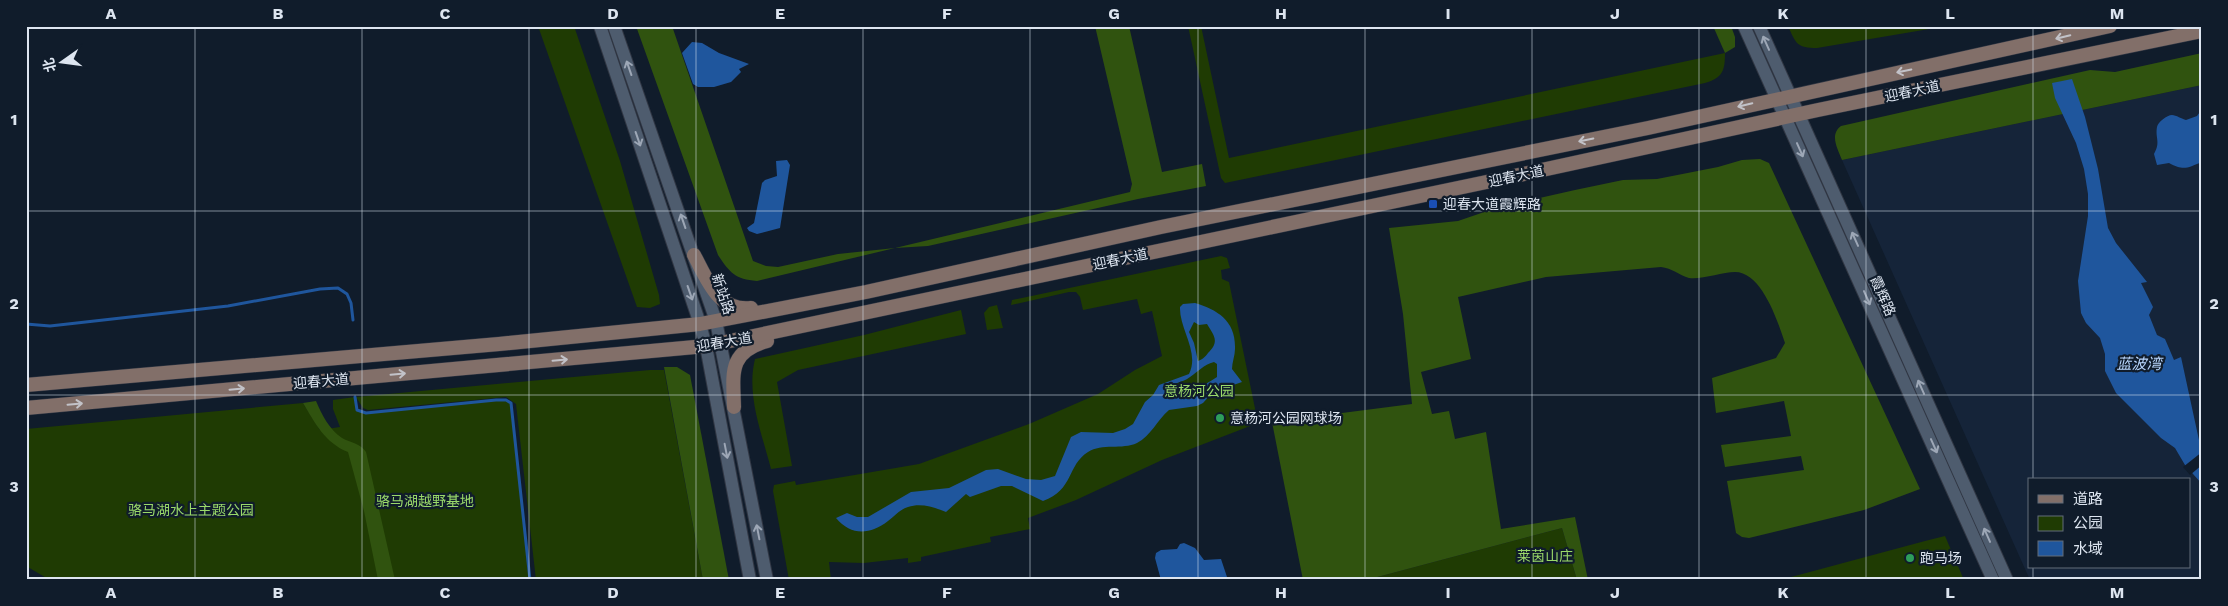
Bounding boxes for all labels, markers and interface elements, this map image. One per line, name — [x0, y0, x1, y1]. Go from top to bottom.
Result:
text: A — [106, 4, 117, 23]
text: B — [273, 4, 284, 23]
text: C — [440, 4, 451, 23]
text: D — [607, 4, 619, 23]
text: E — [775, 4, 785, 23]
text: F — [942, 4, 952, 23]
text: G — [1108, 4, 1120, 23]
text: H — [1275, 4, 1287, 23]
text: I — [1445, 4, 1451, 23]
text: J — [1610, 4, 1620, 23]
text: K — [1777, 4, 1789, 23]
text: L — [1945, 4, 1955, 23]
text: M — [2110, 4, 2124, 23]
one-way arrow — [2055, 33, 2071, 42]
one-way arrow — [1761, 36, 1770, 51]
north arrow — [38, 38, 88, 88]
text: 北 — [40, 56, 59, 74]
one-way arrow — [624, 61, 633, 76]
one-way arrow — [1896, 67, 1912, 77]
street label: 迎春大道 — [1883, 77, 1941, 105]
one-way arrow — [1737, 101, 1753, 110]
text: 1 — [11, 110, 17, 129]
text: 1 — [2211, 110, 2217, 129]
one-way arrow — [634, 130, 643, 146]
one-way arrow — [1579, 136, 1595, 145]
one-way arrow — [1795, 142, 1805, 157]
street label: 迎春大道 — [1487, 162, 1545, 190]
place label: 迎春大道霞辉路 — [1443, 196, 1541, 212]
marker: 迎春大道霞辉路 — [1427, 198, 1439, 210]
one-way arrow — [678, 214, 687, 230]
one-way arrow — [1849, 232, 1859, 247]
street label: 迎春大道 — [1091, 245, 1149, 273]
street label: 新站路 — [709, 272, 737, 316]
street label: 霞辉路 — [1867, 274, 1899, 318]
one-way arrow — [686, 284, 695, 300]
one-way arrow — [1863, 290, 1872, 305]
text: 2 — [9, 294, 19, 313]
text: 2 — [2209, 294, 2219, 313]
street label: 迎春大道 — [695, 329, 753, 355]
one-way arrow — [552, 355, 568, 364]
water label: 蓝波湾 — [2116, 355, 2164, 373]
one-way arrow — [390, 369, 406, 379]
street label: 迎春大道 — [292, 371, 350, 391]
one-way arrow — [1916, 380, 1925, 395]
park label: 意杨河公园 — [1164, 383, 1234, 399]
one-way arrow — [228, 384, 244, 394]
one-way arrow — [67, 399, 83, 408]
place label: 意杨河公园网球场 — [1230, 410, 1342, 426]
marker: 意杨河公园网球场 — [1214, 412, 1226, 424]
one-way arrow — [1929, 438, 1939, 453]
one-way arrow — [722, 443, 731, 459]
text: 3 — [9, 477, 19, 496]
text: 3 — [2209, 477, 2219, 496]
legend — [2028, 478, 2190, 568]
text: 道路 — [2073, 490, 2103, 508]
park label: 骆马湖越野基地 — [376, 493, 474, 509]
park label: 骆马湖水上主题公园 — [128, 502, 254, 518]
text: 公园 — [2073, 514, 2103, 532]
one-way arrow — [752, 524, 762, 540]
one-way arrow — [1982, 528, 1992, 543]
text: 水域 — [2073, 540, 2103, 558]
park label: 莱茵山庄 — [1517, 548, 1573, 564]
place label: 跑马场 — [1920, 550, 1962, 566]
marker: 跑马场 — [1904, 552, 1916, 564]
text: A — [106, 583, 117, 602]
text: B — [273, 583, 284, 602]
text: C — [440, 583, 451, 602]
text: D — [607, 583, 619, 602]
text: E — [775, 583, 785, 602]
text: F — [942, 583, 952, 602]
text: G — [1108, 583, 1120, 602]
text: H — [1275, 583, 1287, 602]
text: I — [1445, 583, 1451, 602]
text: J — [1610, 583, 1620, 602]
text: K — [1777, 583, 1789, 602]
text: L — [1945, 583, 1955, 602]
text: M — [2110, 583, 2124, 602]

